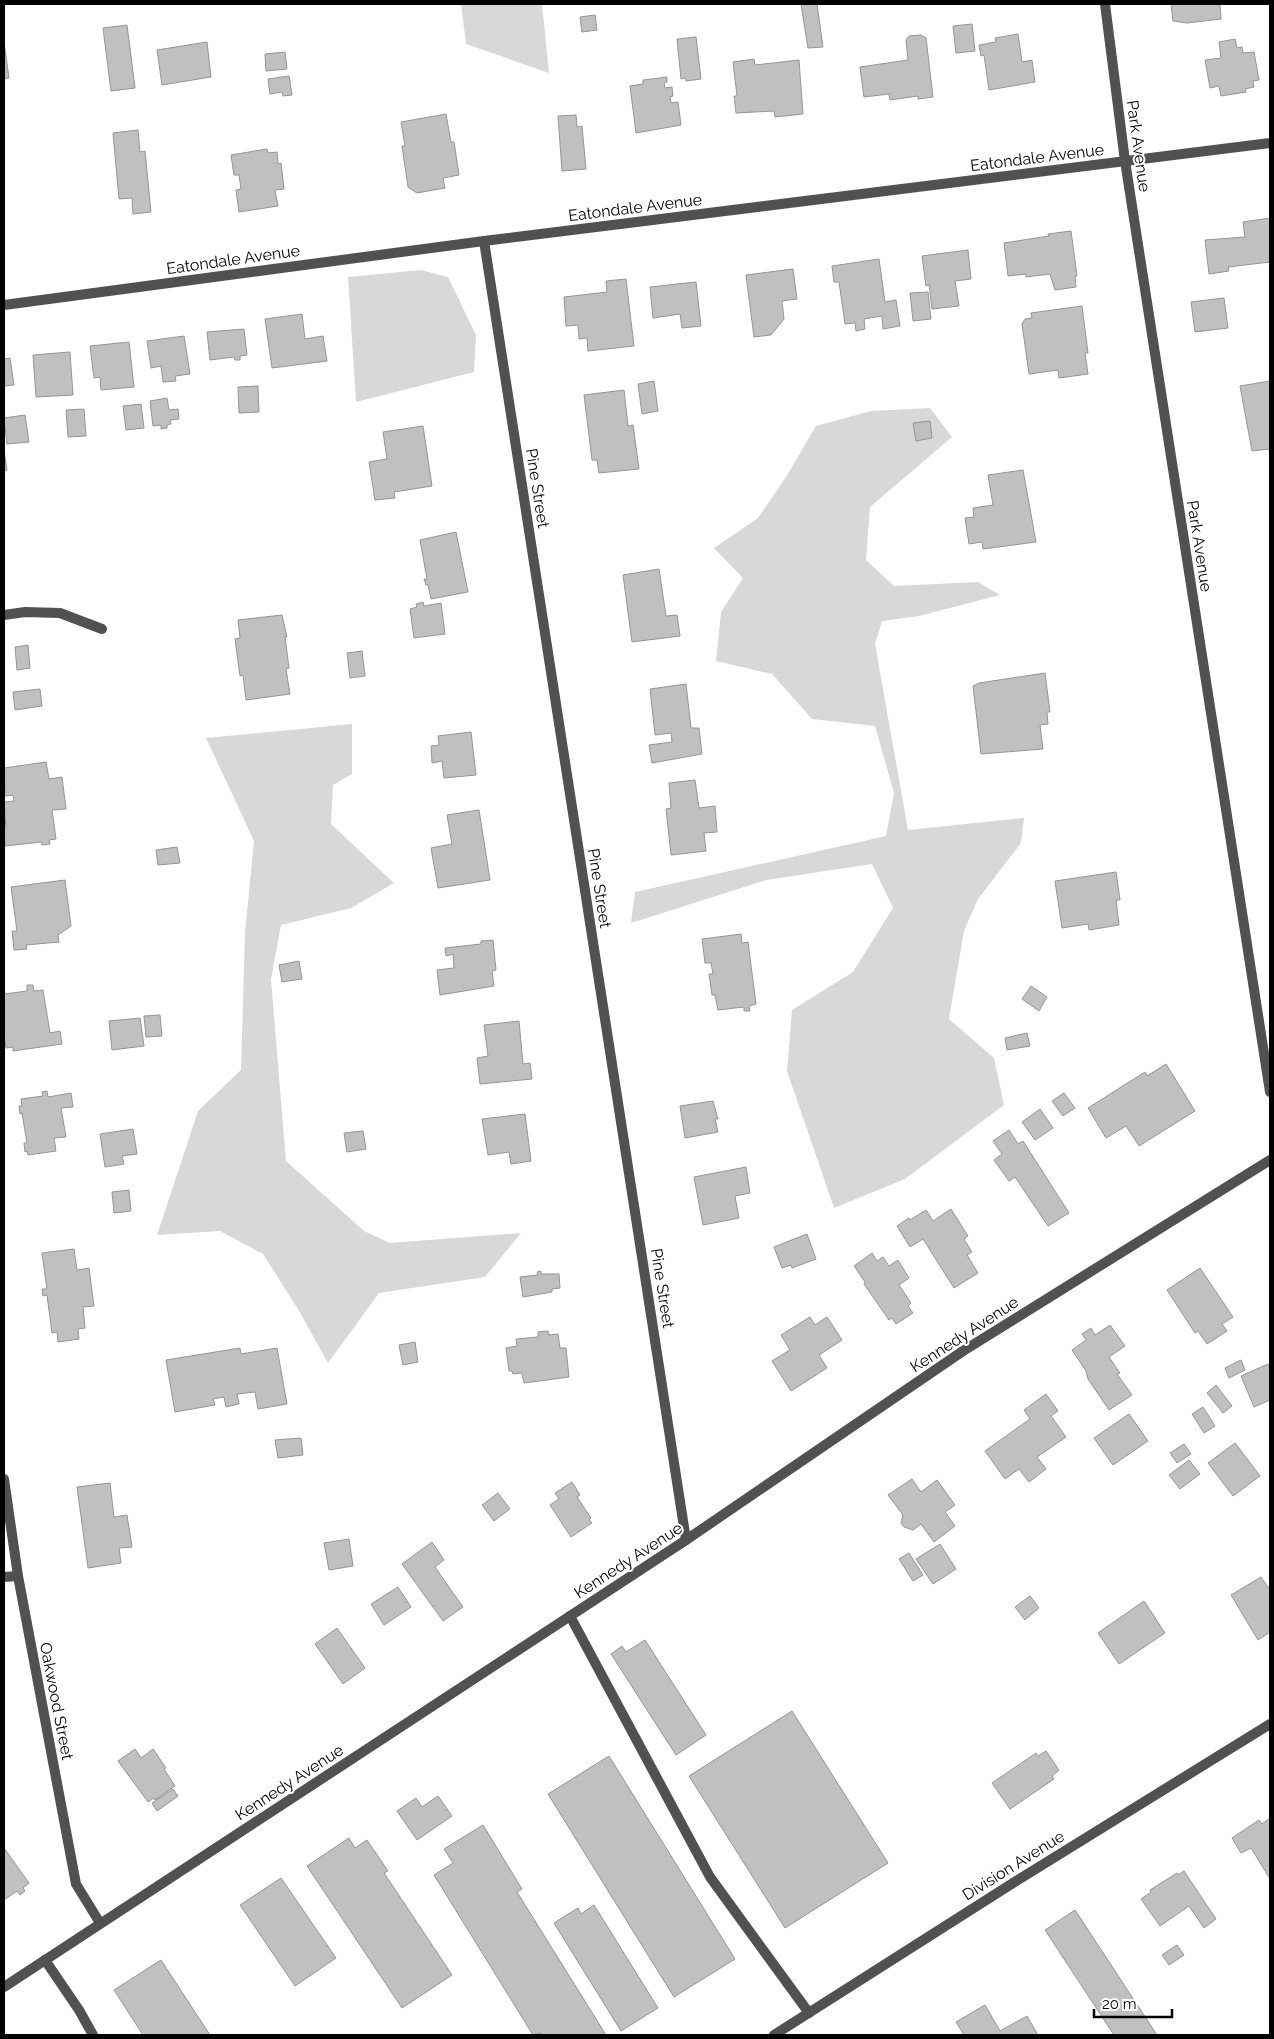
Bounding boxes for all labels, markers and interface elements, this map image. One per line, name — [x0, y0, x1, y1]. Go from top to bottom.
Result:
street label: Park Avenue — [1123, 99, 1154, 193]
street label: Eatondale Avenue — [969, 140, 1105, 175]
street label: Eatondale Avenue — [567, 190, 703, 225]
street label: Eatondale Avenue — [165, 241, 301, 278]
street label: Pine Street — [522, 447, 553, 530]
street label: Park Avenue — [1183, 499, 1216, 593]
street label: Pine Street — [584, 847, 615, 930]
street label: Pine Street — [647, 1247, 678, 1330]
street label: Kennedy Avenue — [907, 1292, 1022, 1376]
street label: Kennedy Avenue — [571, 1518, 686, 1602]
street label: Oakwood Street — [36, 1641, 77, 1762]
street label: Kennedy Avenue — [232, 1740, 347, 1824]
street label: Division Avenue — [959, 1826, 1068, 1904]
scale bar — [1094, 1986, 1172, 2018]
text: 20 m — [1102, 1995, 1137, 2013]

